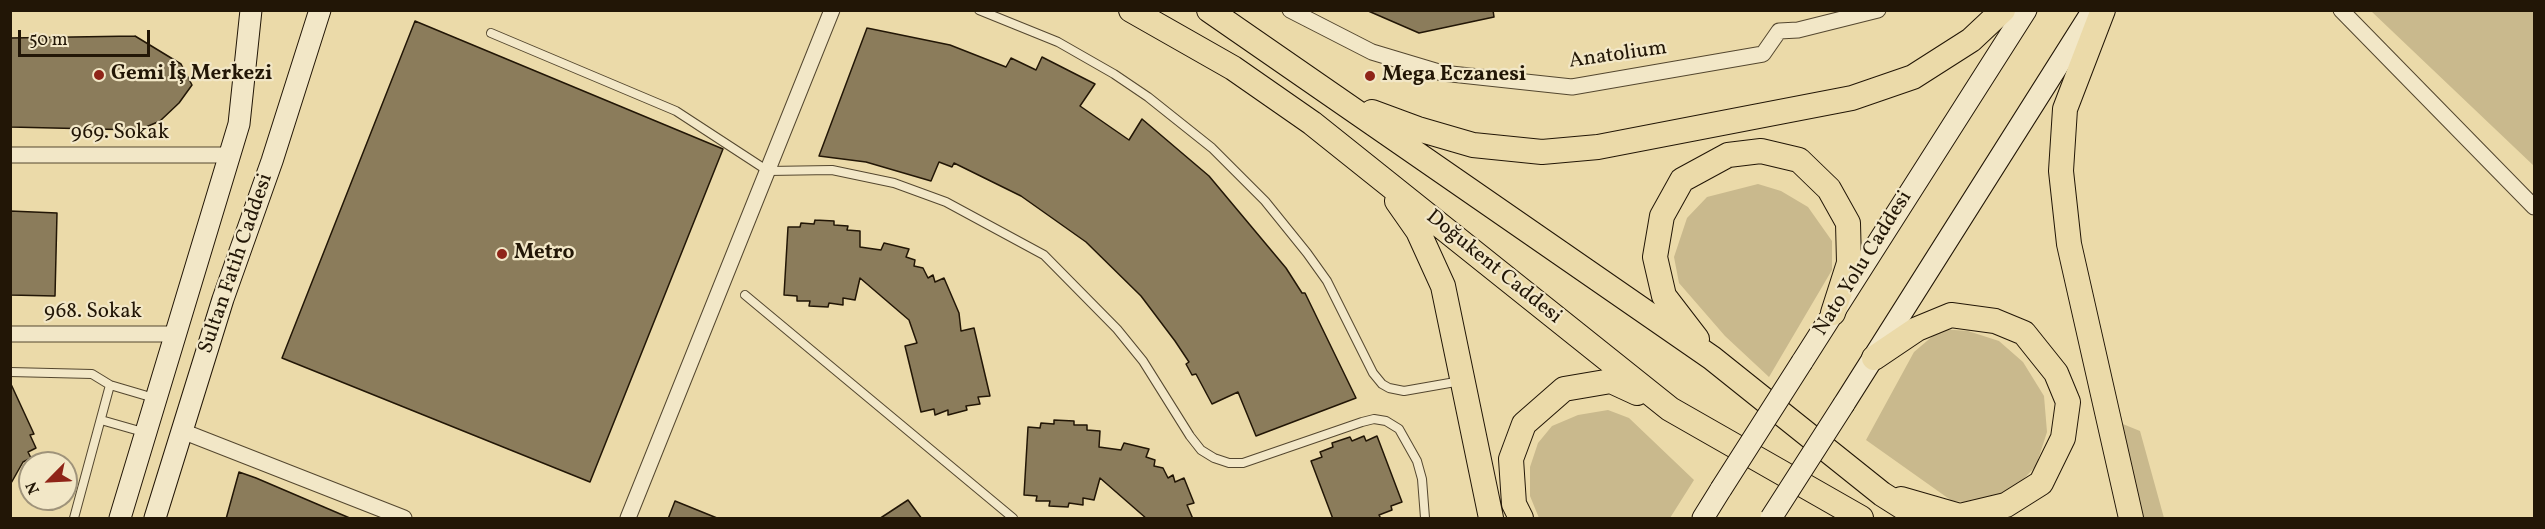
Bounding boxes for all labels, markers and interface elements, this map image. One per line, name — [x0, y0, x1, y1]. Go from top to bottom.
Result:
scale bar — [21, 18, 153, 56]
text: 50 m — [29, 28, 68, 53]
street label: Anatolium — [1567, 37, 1669, 75]
place label: Gemi İş Merkezi — [111, 62, 272, 88]
place label: Mega Eczanesi — [1382, 63, 1526, 89]
marker: Gemi İş Merkezi — [92, 68, 106, 82]
marker: Mega Eczanesi — [1363, 69, 1377, 83]
street label: 969. Sokak — [71, 121, 169, 147]
street label: Sultan Fatih Caddesi — [194, 171, 280, 357]
street label: Nato Yolu Caddesi — [1809, 187, 1919, 341]
street label: Doğukent Caddesi — [1420, 206, 1566, 330]
place label: Metro — [514, 241, 575, 267]
marker: Metro — [495, 247, 509, 261]
street label: 968. Sokak — [44, 300, 142, 326]
north arrow — [18, 451, 78, 511]
text: N — [21, 478, 46, 497]

